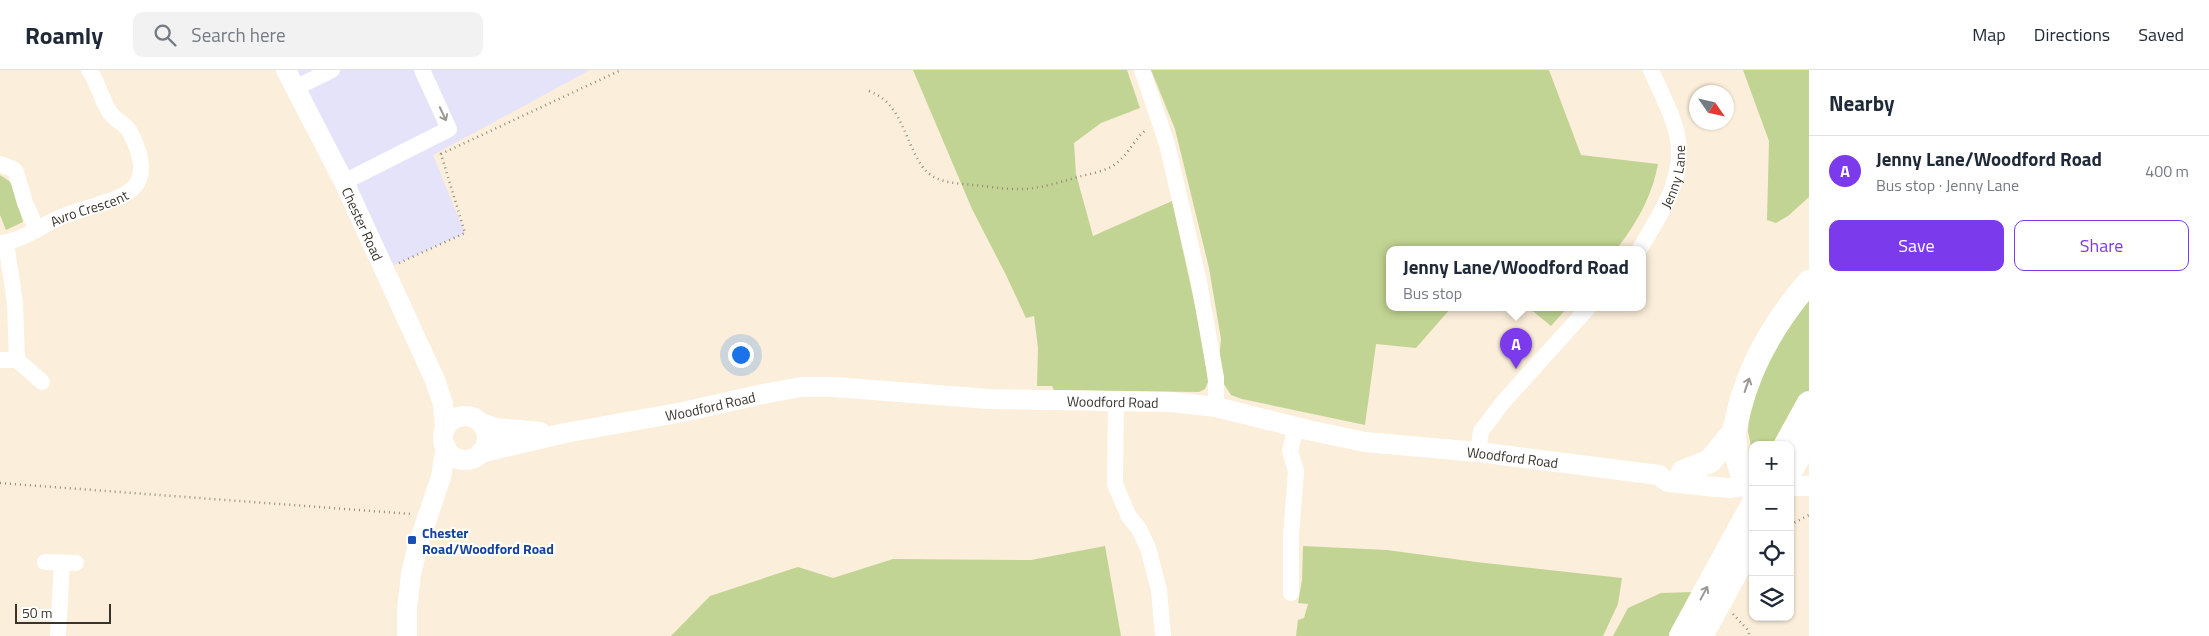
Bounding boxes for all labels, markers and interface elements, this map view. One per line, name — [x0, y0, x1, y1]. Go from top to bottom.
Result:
search box — [133, 12, 483, 57]
text: Roamly — [25, 17, 103, 53]
text: Search here — [191, 20, 286, 49]
icon: search — [151, 21, 179, 49]
text: Map — [1972, 21, 2006, 48]
text: Directions — [2034, 21, 2110, 48]
text: Saved — [2138, 21, 2184, 48]
north arrow — [1689, 85, 1734, 130]
text: Nearby — [1829, 87, 1894, 119]
one-way arrow — [438, 106, 448, 121]
text: Jenny Lane/Woodford Road — [1876, 144, 2102, 173]
street label: Jenny Lane — [1655, 145, 1690, 212]
text: A — [1840, 159, 1850, 183]
text: 400 m — [2145, 159, 2189, 183]
text: Bus stop · Jenny Lane — [1876, 173, 2019, 197]
street label: Chester Road — [337, 183, 389, 264]
street label: Avro Crescent — [46, 184, 132, 231]
button: Save — [1829, 220, 2004, 271]
button: Share — [2014, 220, 2189, 271]
popup — [1386, 246, 1646, 311]
text: Jenny Lane/Woodford Road — [1403, 252, 1629, 281]
text: Bus stop — [1403, 281, 1462, 305]
pin: A — [1500, 328, 1532, 369]
your location — [728, 342, 754, 368]
one-way arrow — [1743, 378, 1752, 393]
street label: Woodford Road — [663, 386, 757, 426]
street label: Woodford Road — [1067, 390, 1159, 412]
street label: Woodford Road — [1466, 441, 1559, 473]
map controls — [1749, 441, 1794, 621]
button: + — [1749, 441, 1794, 486]
button: − — [1749, 486, 1794, 531]
place label: Chester Road/Woodford Road — [422, 522, 554, 559]
button: locate — [1749, 531, 1794, 576]
marker: Chester Road/Woodford Road — [406, 534, 418, 546]
button: layers — [1749, 576, 1794, 621]
one-way arrow — [1700, 586, 1709, 601]
scale bar — [15, 601, 111, 624]
text: 50 m — [22, 602, 52, 623]

